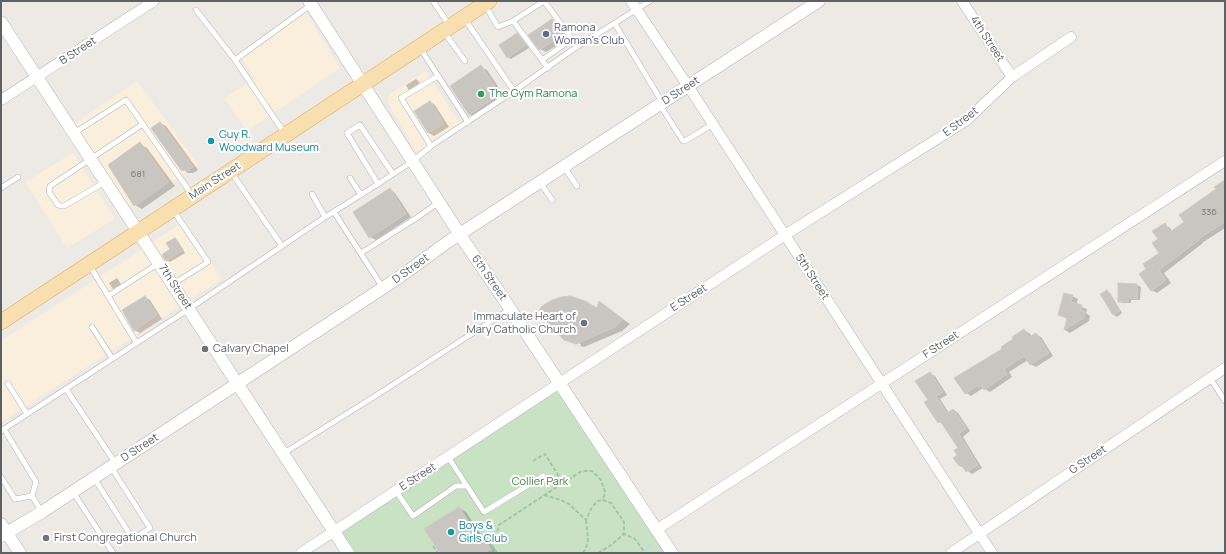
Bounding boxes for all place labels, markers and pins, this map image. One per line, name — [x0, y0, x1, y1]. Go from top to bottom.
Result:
place label: Ramona Woman's Club — [554, 21, 625, 47]
marker: Ramona Woman's Club — [541, 29, 551, 39]
place label: The Gym Ramona — [489, 87, 577, 101]
marker: The Gym Ramona — [476, 89, 486, 99]
place label: Guy R. Woodward Museum — [219, 128, 319, 154]
marker: Guy R. Woodward Museum — [206, 136, 216, 146]
place label: Immaculate Heart of Mary Catholic Church — [466, 310, 576, 336]
marker: Immaculate Heart of Mary Catholic Church — [579, 318, 589, 328]
place label: Calvary Chapel — [213, 342, 289, 356]
marker: Calvary Chapel — [200, 344, 210, 354]
place label: Boys & Girls Club — [459, 519, 507, 545]
marker: Boys & Girls Club — [446, 527, 456, 537]
place label: First Congregational Church — [54, 531, 197, 545]
marker: First Congregational Church — [41, 533, 51, 543]

